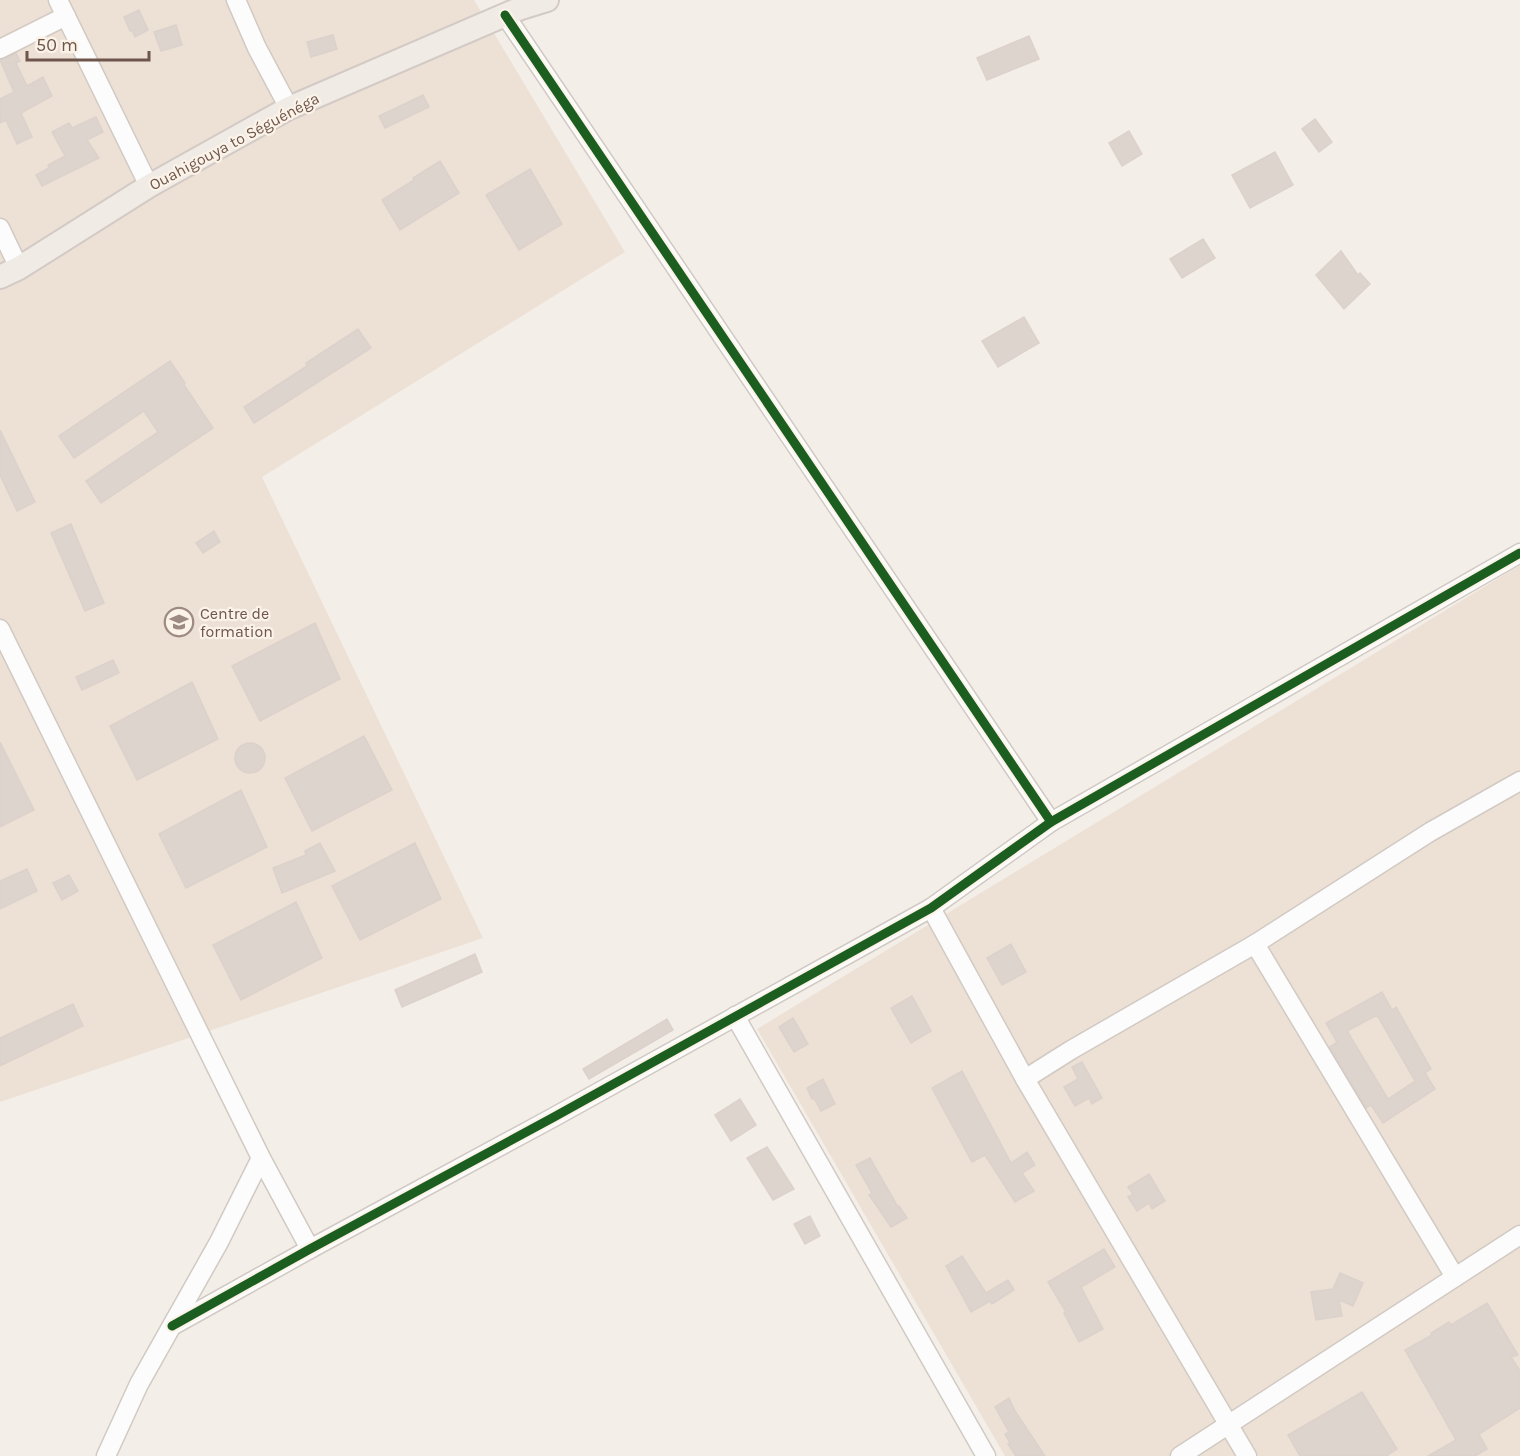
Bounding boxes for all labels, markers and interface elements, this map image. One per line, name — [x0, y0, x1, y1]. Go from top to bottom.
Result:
scale bar — [27, 24, 148, 62]
text: 50 m — [36, 34, 78, 56]
street label: Ouahigouya to Séguénéga — [146, 88, 323, 194]
place label: Centre de formation — [200, 604, 273, 641]
school or university icon: Centre de formation — [163, 606, 195, 638]

